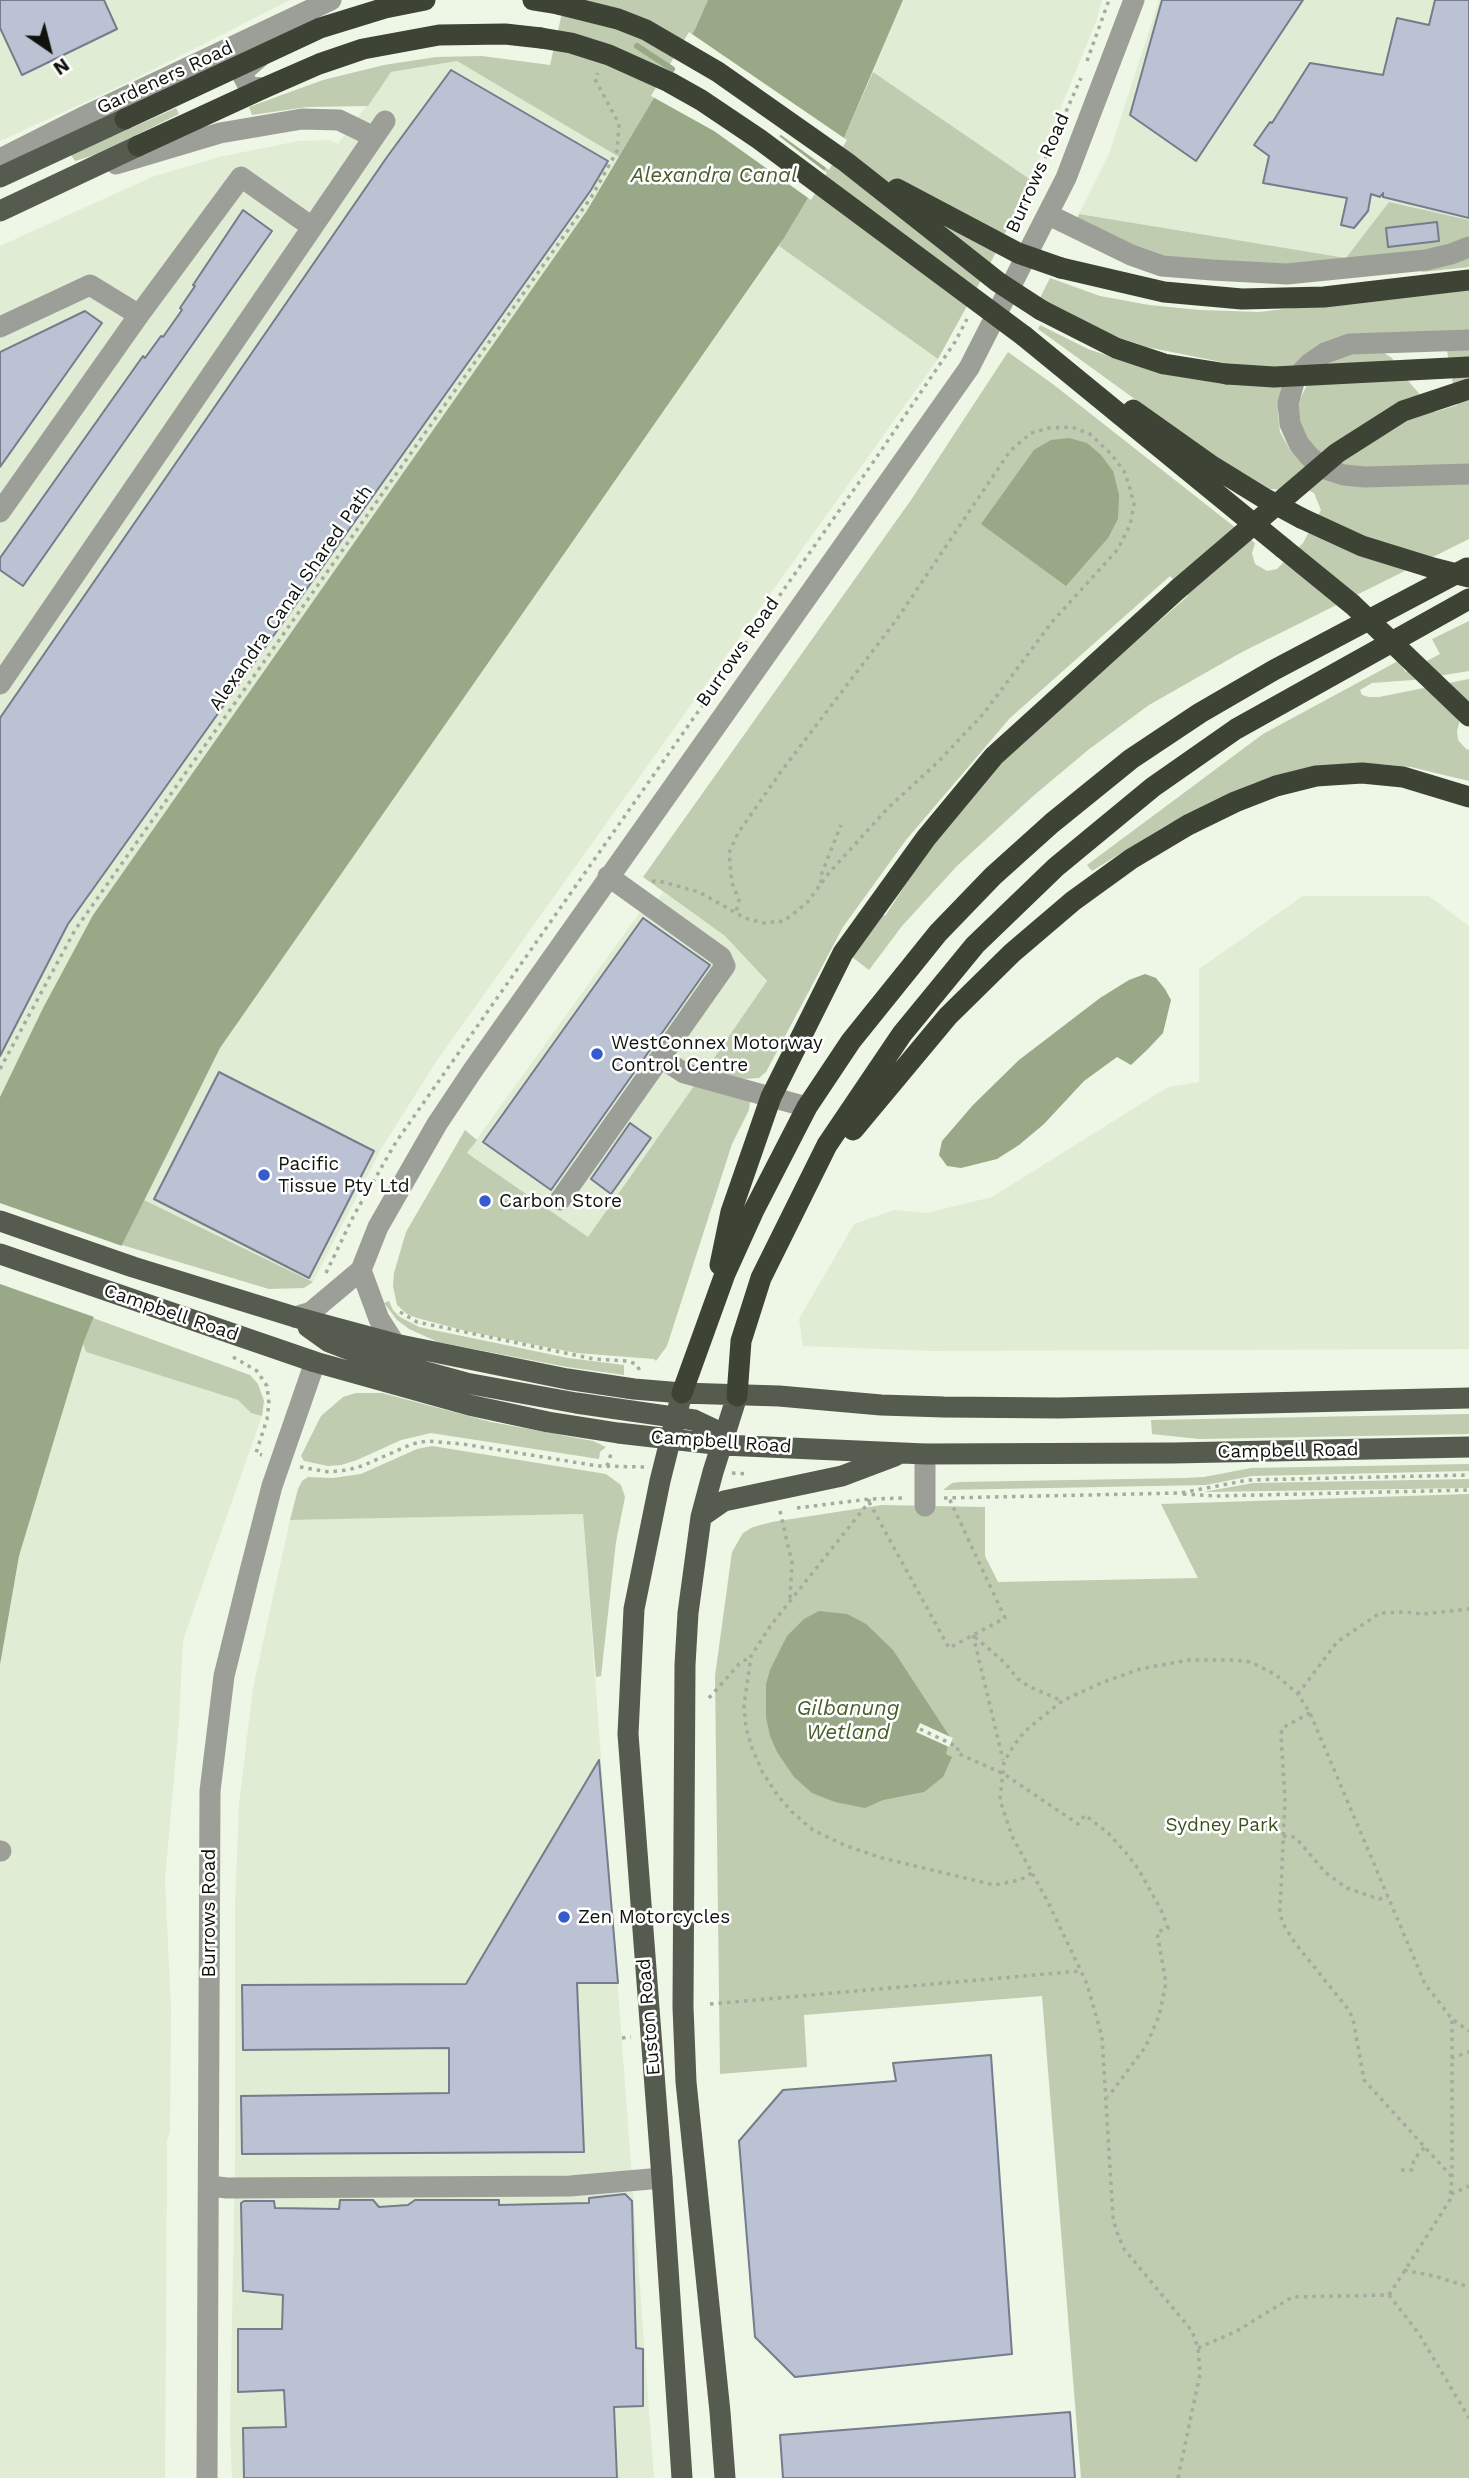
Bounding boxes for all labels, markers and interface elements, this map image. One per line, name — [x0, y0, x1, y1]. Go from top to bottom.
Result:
north arrow — [14, 14, 84, 84]
street label: Gardeners Road — [93, 36, 237, 120]
text: N — [49, 53, 74, 80]
street label: Burrows Road — [1001, 109, 1075, 237]
water label: Alexandra Canal — [631, 163, 797, 189]
street label: Alexandra Canal Shared Path — [204, 481, 378, 715]
street label: Burrows Road — [692, 593, 784, 711]
place label: WestConnex Motorway Control Centre — [611, 1032, 823, 1076]
marker: WestConnex Motorway Control Centre — [589, 1046, 605, 1062]
place label: Pacific Tissue Pty Ltd — [278, 1153, 410, 1197]
marker: Pacific Tissue Pty Ltd — [256, 1167, 272, 1183]
place label: Carbon Store — [499, 1190, 622, 1212]
marker: Carbon Store — [477, 1193, 493, 1209]
street label: Campbell Road — [101, 1279, 241, 1347]
street label: Campbell Road — [650, 1426, 792, 1458]
street label: Campbell Road — [1217, 1438, 1359, 1464]
water label: Gilbanung Wetland — [796, 1696, 900, 1746]
park label: Sydney Park — [1166, 1814, 1278, 1836]
street label: Burrows Road — [198, 1849, 220, 1977]
place label: Zen Motorcycles — [578, 1906, 730, 1928]
marker: Zen Motorcycles — [556, 1909, 572, 1925]
street label: Euston Road — [633, 1957, 665, 2077]

